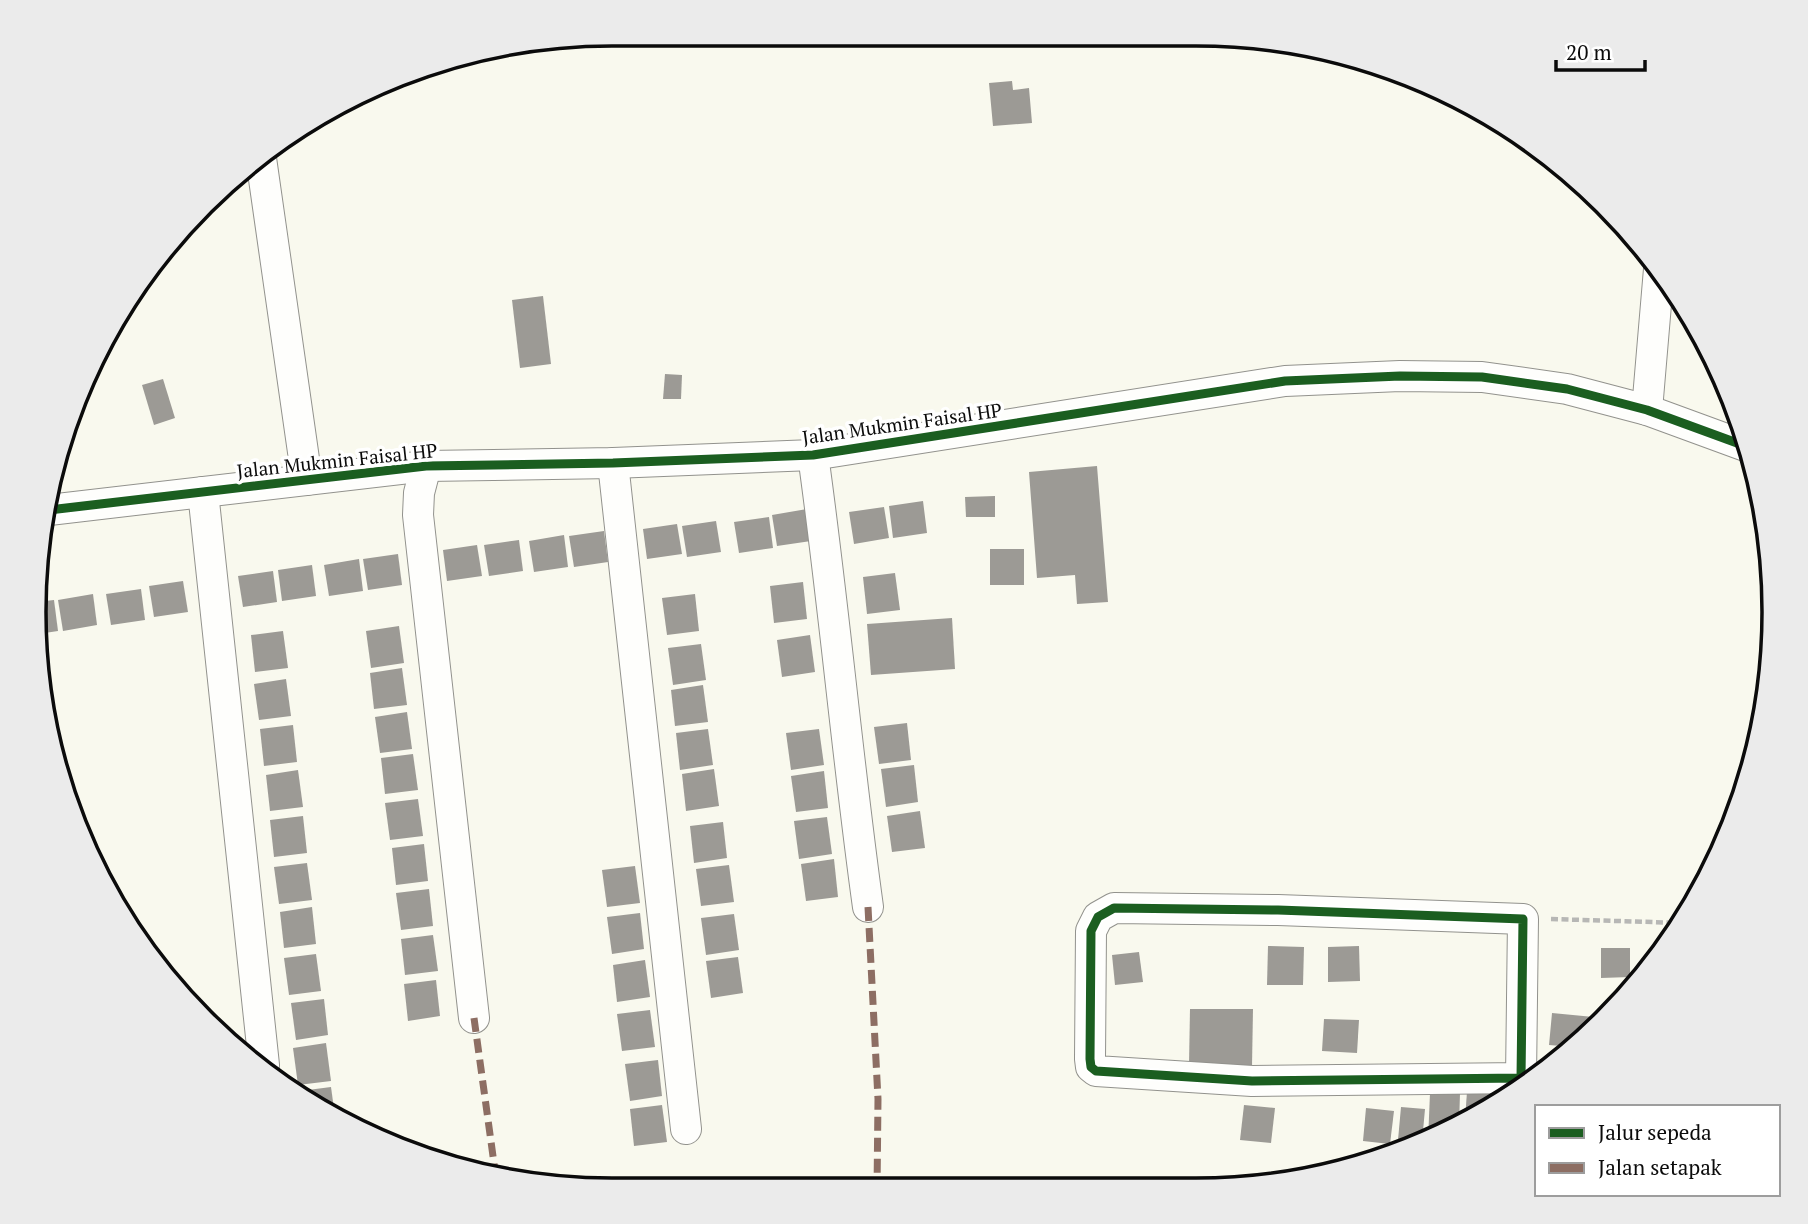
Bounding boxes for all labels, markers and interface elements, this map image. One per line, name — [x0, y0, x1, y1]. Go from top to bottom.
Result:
scale bar — [1556, 28, 1645, 72]
text: 20 m — [1566, 38, 1612, 66]
street label: Jalan Mukmin Faisal HP — [801, 397, 1003, 449]
street label: Jalan Mukmin Faisal HP — [236, 437, 438, 483]
legend — [1535, 1105, 1780, 1196]
text: Jalur sepeda — [1598, 1118, 1712, 1146]
text: Jalan setapak — [1598, 1153, 1722, 1181]

